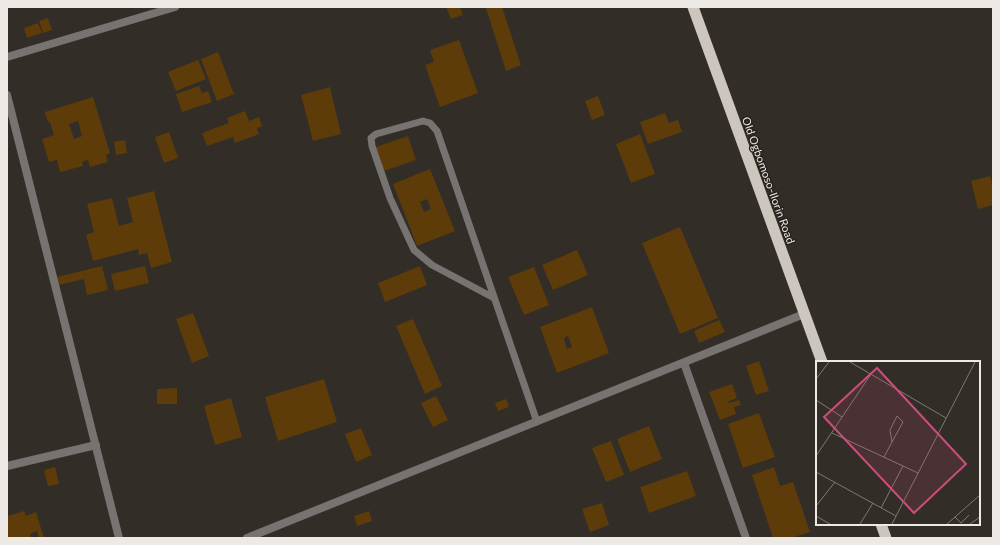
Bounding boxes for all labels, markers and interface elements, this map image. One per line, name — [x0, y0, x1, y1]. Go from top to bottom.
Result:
street label: Old Ogbomoso-Ilorin Road — [740, 115, 798, 245]
inset map — [816, 361, 980, 525]

